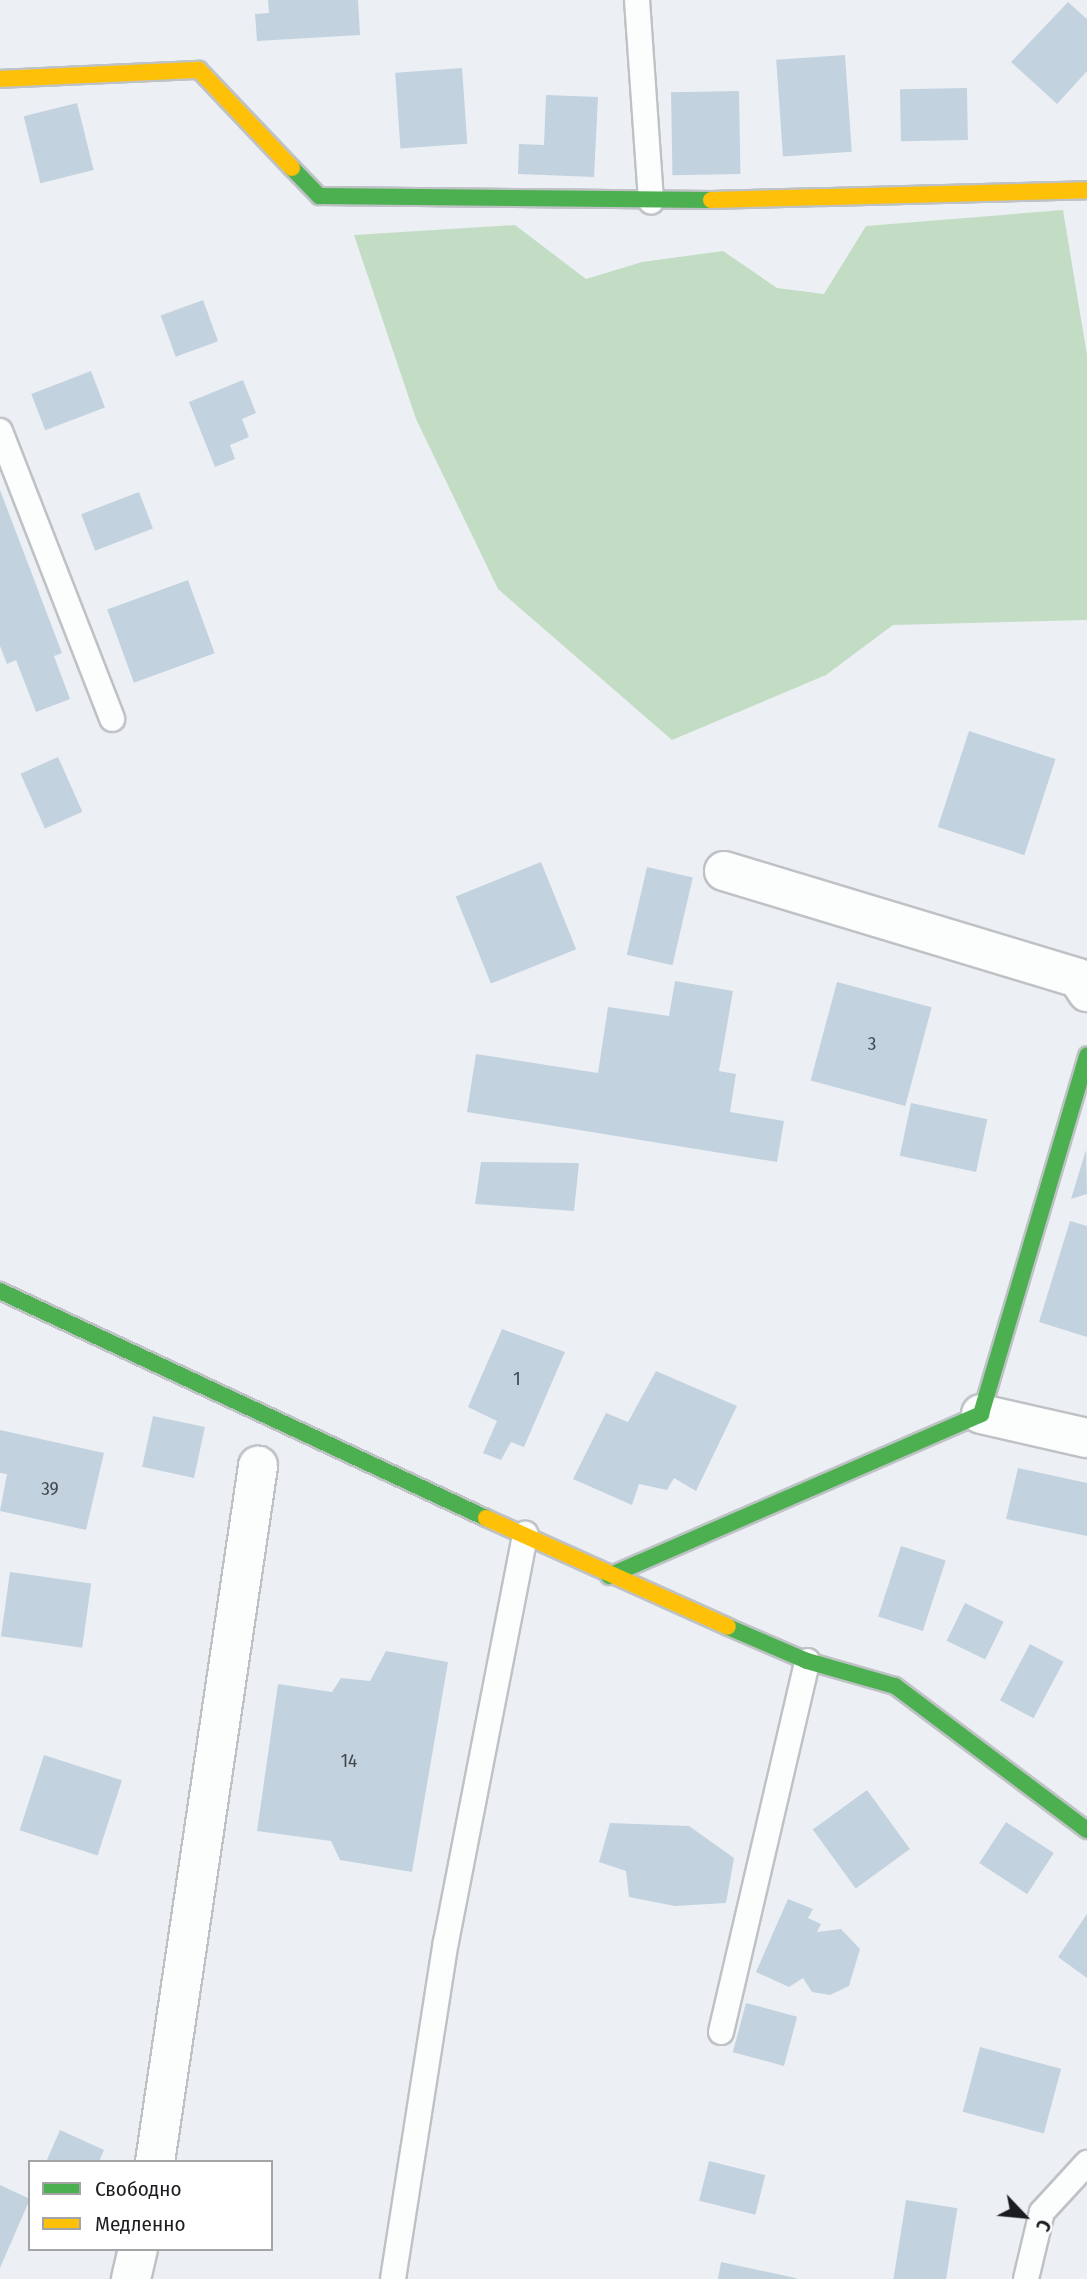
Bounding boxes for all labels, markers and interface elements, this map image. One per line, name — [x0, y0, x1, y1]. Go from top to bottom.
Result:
house number: 3 — [868, 1033, 876, 1055]
house number: 1 — [513, 1368, 521, 1390]
house number: 39 — [41, 1478, 59, 1500]
house number: 14 — [341, 1750, 357, 1772]
legend — [28, 2160, 273, 2251]
text: Свободно — [95, 2176, 181, 2202]
north arrow — [989, 2181, 1059, 2251]
text: Медленно — [95, 2211, 185, 2237]
text: С — [1031, 2216, 1056, 2235]

